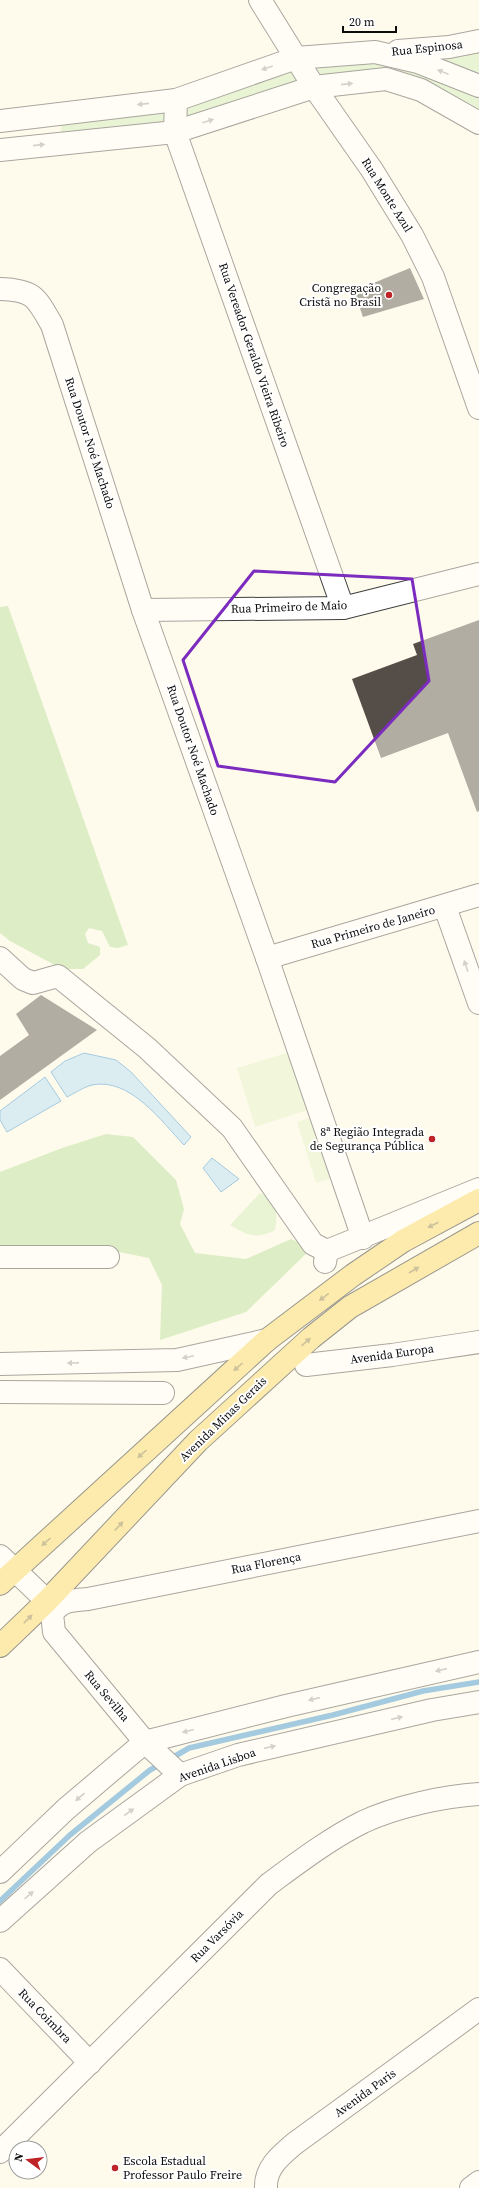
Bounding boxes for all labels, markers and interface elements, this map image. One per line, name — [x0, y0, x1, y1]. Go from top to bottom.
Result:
scale bar — [343, 8, 396, 34]
text: 20 m — [349, 14, 375, 30]
street label: Rua Espinosa — [391, 36, 464, 60]
one-way arrow — [261, 65, 273, 71]
one-way arrow — [436, 68, 448, 74]
one-way arrow — [341, 80, 353, 87]
one-way arrow — [137, 101, 149, 107]
one-way arrow — [203, 118, 215, 124]
one-way arrow — [33, 142, 45, 149]
street label: Rua Monte Azul — [358, 155, 416, 236]
street label: Rua Vereador Geraldo Vieira Ribeiro — [215, 261, 293, 450]
place label: Congregação Cristã no Brasil — [299, 280, 381, 310]
marker: Congregação Cristã no Brasil — [384, 290, 394, 300]
street label: Rua Doutor Noé Machado — [61, 375, 119, 511]
street label: Rua Primeiro de Maio — [230, 597, 348, 617]
street label: Rua Doutor Noé Machado — [163, 683, 223, 818]
street label: Rua Primeiro de Janeiro — [309, 901, 437, 952]
one-way arrow — [463, 960, 469, 972]
place label: 8ª Região Integrada de Segurança Pública — [310, 1124, 425, 1154]
marker: 8ª Região Integrada de Segurança Pública — [427, 1134, 437, 1144]
one-way arrow — [427, 1222, 438, 1229]
one-way arrow — [408, 1267, 420, 1274]
one-way arrow — [319, 1293, 330, 1301]
one-way arrow — [302, 1338, 311, 1347]
street label: Avenida Europa — [349, 1340, 436, 1368]
one-way arrow — [182, 1355, 194, 1361]
one-way arrow — [66, 1360, 79, 1366]
one-way arrow — [233, 1362, 243, 1371]
street label: Avenida Minas Gerais — [176, 1373, 270, 1465]
one-way arrow — [137, 1450, 147, 1459]
one-way arrow — [114, 1521, 123, 1531]
one-way arrow — [41, 1537, 51, 1547]
street label: Rua Florença — [230, 1548, 303, 1578]
one-way arrow — [23, 1615, 33, 1624]
street label: Rua Sevilha — [81, 1667, 134, 1726]
one-way arrow — [435, 1668, 447, 1674]
one-way arrow — [308, 1697, 320, 1703]
one-way arrow — [391, 1714, 403, 1720]
one-way arrow — [182, 1728, 194, 1734]
street label: Avenida Lisboa — [176, 1744, 259, 1786]
one-way arrow — [264, 1744, 276, 1750]
one-way arrow — [74, 1793, 85, 1802]
one-way arrow — [123, 1808, 134, 1816]
one-way arrow — [24, 1891, 34, 1900]
street label: Rua Varsóvia — [187, 1905, 248, 1966]
street label: Rua Coimbra — [15, 1985, 76, 2047]
street label: Avenida Paris — [331, 2065, 399, 2121]
north arrow — [8, 2140, 48, 2180]
text: N — [11, 2152, 27, 2163]
place label: Escola Estadual Professor Paulo Freire — [123, 2153, 242, 2183]
marker: Escola Estadual Professor Paulo Freire — [110, 2163, 120, 2173]

